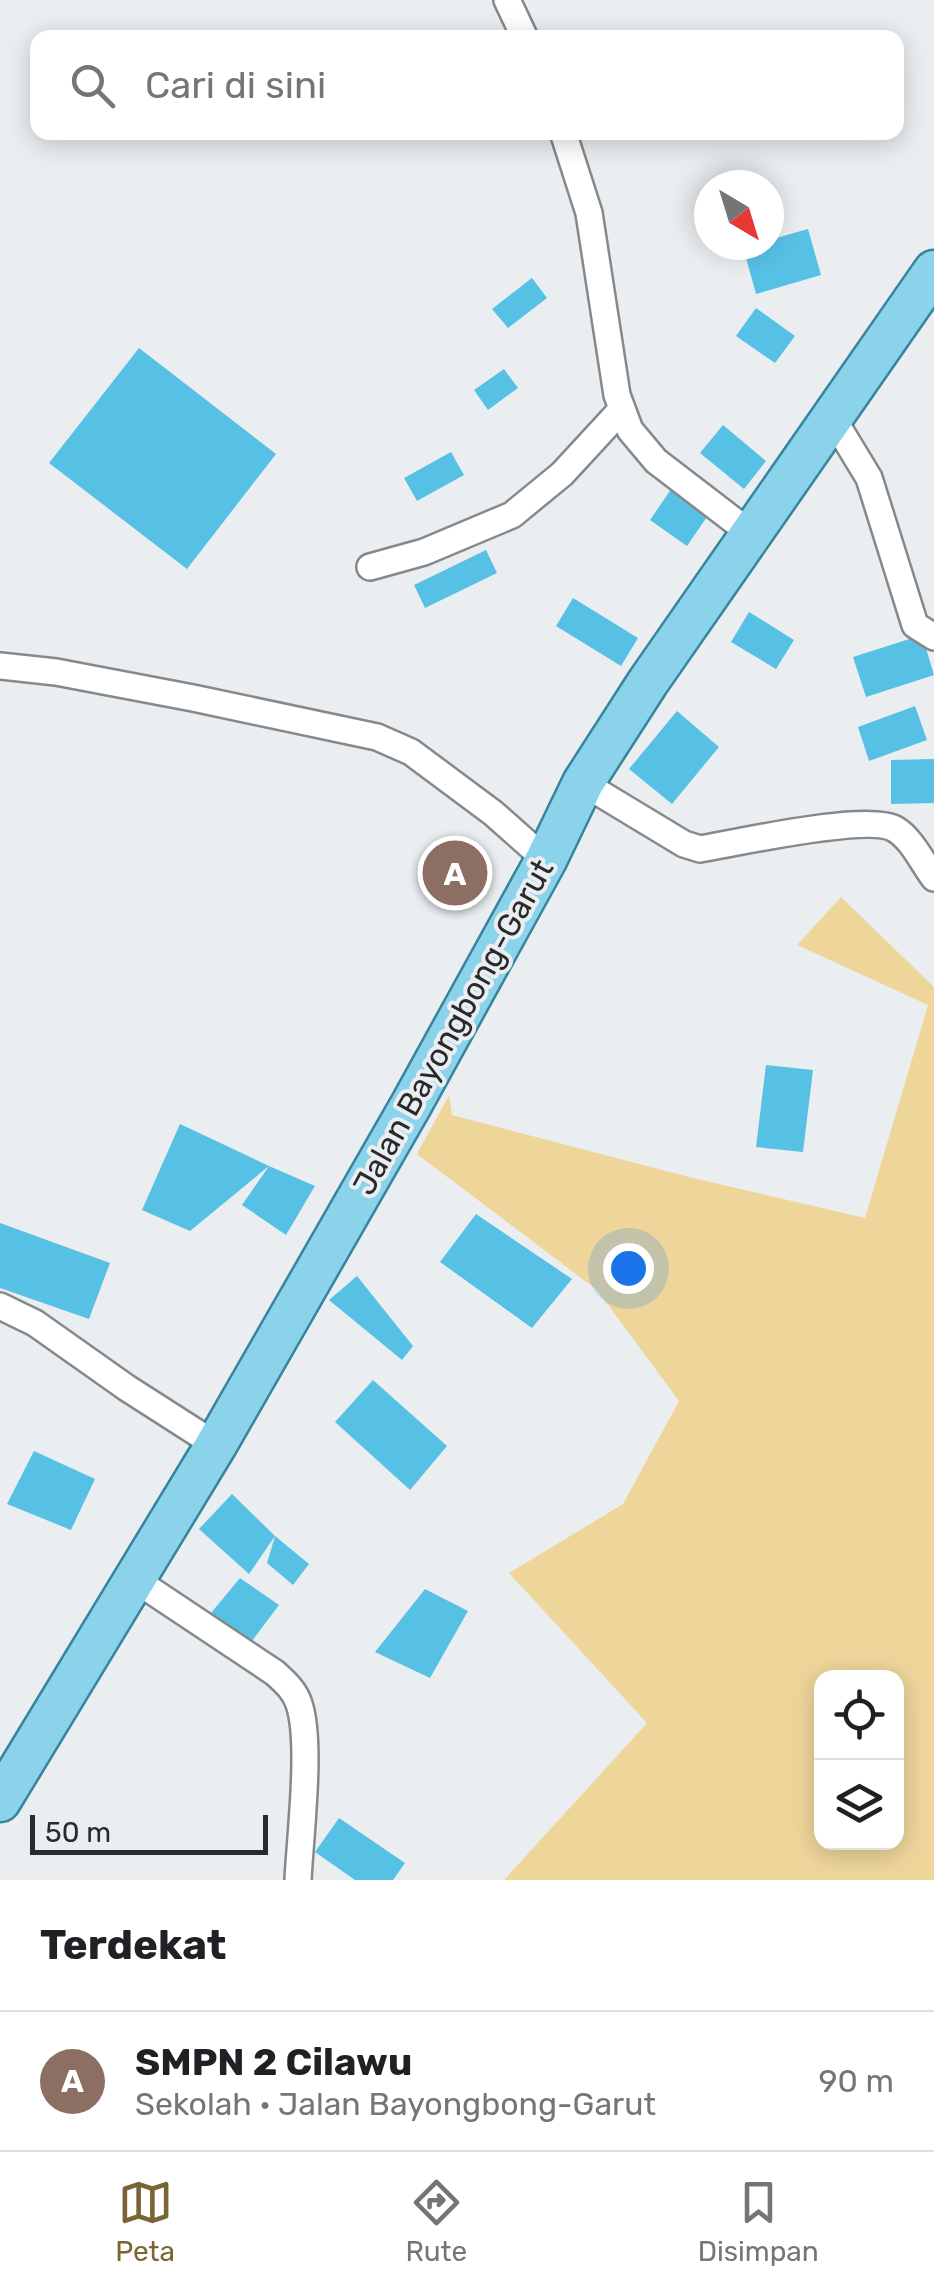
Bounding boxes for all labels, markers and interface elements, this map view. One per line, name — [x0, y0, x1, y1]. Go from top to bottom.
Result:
search box — [30, 30, 904, 140]
icon: search — [65, 58, 120, 113]
text: Cari di sini — [145, 62, 326, 108]
north arrow — [694, 170, 784, 260]
pin: A — [422, 836, 488, 910]
street label: Jalan Bayongbong-Garut — [345, 853, 561, 1201]
your location — [603, 1243, 654, 1294]
map controls — [814, 1670, 904, 1850]
button: locate — [814, 1670, 904, 1760]
button: layers — [814, 1760, 904, 1850]
scale bar — [30, 1810, 268, 1854]
text: 50 m — [45, 1816, 111, 1849]
text: Terdekat — [40, 1920, 226, 1970]
text: SMPN 2 Cilawu — [135, 2039, 412, 2085]
text: A — [61, 2062, 84, 2100]
text: 90 m — [818, 2062, 894, 2100]
text: Sekolah · Jalan Bayongbong-Garut — [135, 2085, 656, 2123]
tab: Peta — [115, 2175, 175, 2268]
tab: Rute — [405, 2175, 467, 2268]
tab: Disimpan — [698, 2175, 819, 2268]

